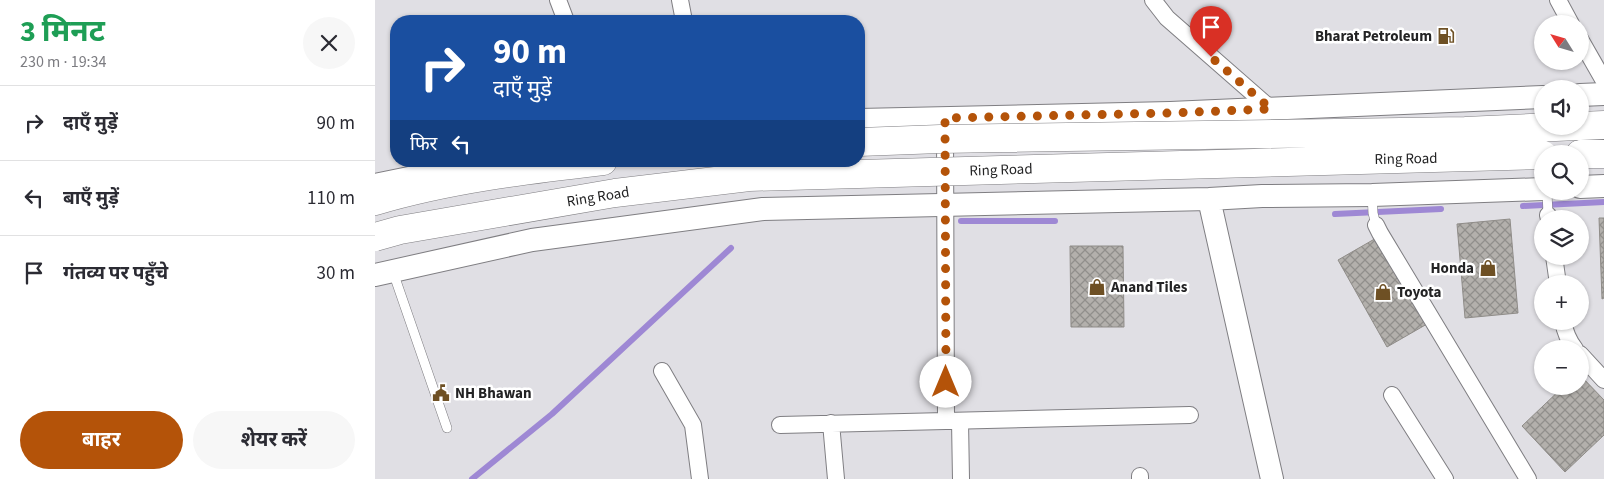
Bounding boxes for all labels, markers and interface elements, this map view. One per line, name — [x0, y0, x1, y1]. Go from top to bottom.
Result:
pin — [1190, 6, 1232, 57]
text: 3 मिनट — [20, 10, 105, 53]
icon: arrive — [1197, 13, 1225, 41]
north arrow — [1534, 15, 1589, 70]
map controls — [1534, 15, 1589, 395]
button: close — [303, 17, 355, 69]
place label: Bharat Petroleum — [1315, 26, 1432, 47]
fuel station icon: Bharat Petroleum — [1436, 26, 1456, 46]
text: 90 m — [493, 27, 567, 77]
icon: right — [410, 35, 475, 100]
text: 230 m · 19:34 — [20, 51, 107, 73]
text: दाएँ मुड़ें — [493, 73, 552, 105]
button: sound — [1534, 80, 1589, 135]
icon: right — [20, 109, 48, 137]
text: दाएँ मुड़ें — [63, 110, 118, 137]
text: 90 m — [317, 110, 355, 137]
icon: left — [447, 130, 475, 158]
text: फिर — [410, 131, 437, 158]
button: search — [1534, 145, 1589, 200]
street label: Ring Road — [1374, 148, 1438, 170]
street label: Ring Road — [969, 158, 1033, 182]
street label: Ring Road — [565, 182, 631, 212]
icon: left — [20, 184, 48, 212]
text: बाएँ मुड़ें — [63, 185, 119, 212]
text: 110 m — [307, 185, 355, 212]
button: layers — [1534, 210, 1589, 265]
place label: Honda — [1430, 258, 1474, 279]
shop icon: Honda — [1478, 258, 1498, 278]
icon: arrive — [20, 259, 48, 287]
text: गंतव्य पर पहुँचे — [63, 260, 168, 287]
text: 30 m — [317, 260, 355, 287]
button: + — [1534, 275, 1589, 330]
shop icon: Anand Tiles — [1087, 277, 1107, 297]
place label: Anand Tiles — [1110, 277, 1188, 298]
shop icon: Toyota — [1373, 282, 1393, 302]
place label: Toyota — [1397, 282, 1441, 303]
button: − — [1534, 340, 1589, 395]
position arrow — [919, 355, 971, 407]
public building icon: NH Bhawan — [431, 383, 451, 403]
place label: NH Bhawan — [455, 383, 532, 404]
button: बाहर — [20, 411, 183, 469]
button: शेयर करें — [193, 411, 355, 469]

